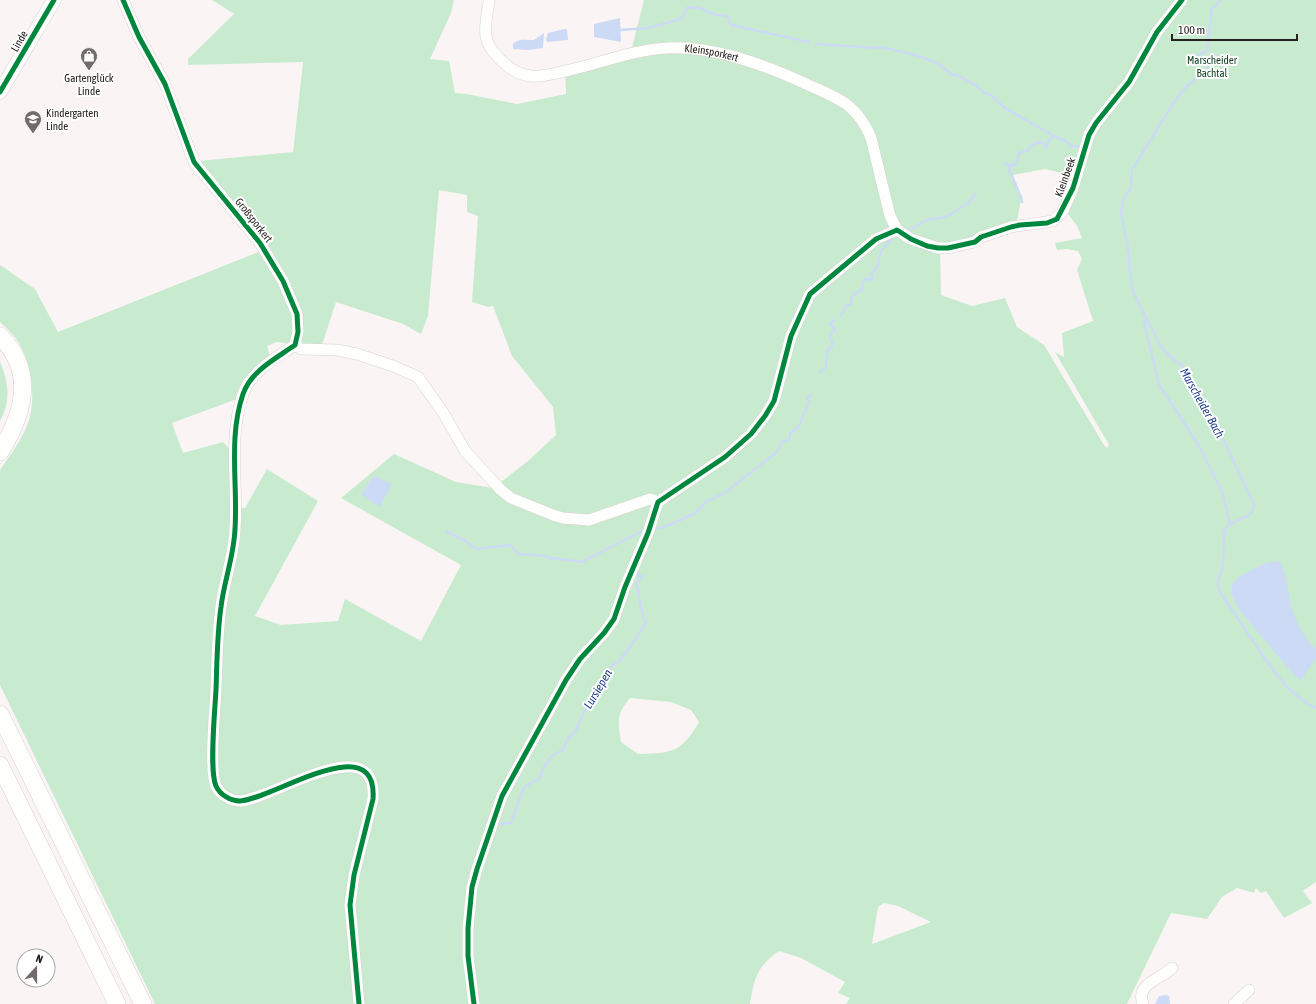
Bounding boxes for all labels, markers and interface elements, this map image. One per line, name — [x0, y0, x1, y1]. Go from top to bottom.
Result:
scale bar — [1172, 16, 1297, 42]
text: 100 m — [1178, 23, 1205, 37]
street label: Linde — [8, 28, 30, 54]
street label: Kleinsporkert — [684, 42, 740, 64]
shop icon: Gartenglück Linde — [79, 46, 99, 71]
park label: Marscheider Bachtal — [1187, 54, 1238, 79]
place label: Gartenglück Linde — [64, 72, 114, 97]
place label: Kindergarten Linde — [46, 107, 99, 132]
school or university icon: Kindergarten Linde — [23, 109, 43, 134]
street label: Kleinbeek — [1052, 156, 1078, 198]
street label: Großsporkert — [233, 195, 275, 245]
water label: Marscheider Bach — [1177, 366, 1227, 441]
water label: Lursiepen — [581, 667, 615, 711]
north arrow — [16, 948, 56, 988]
text: N — [34, 952, 45, 965]

